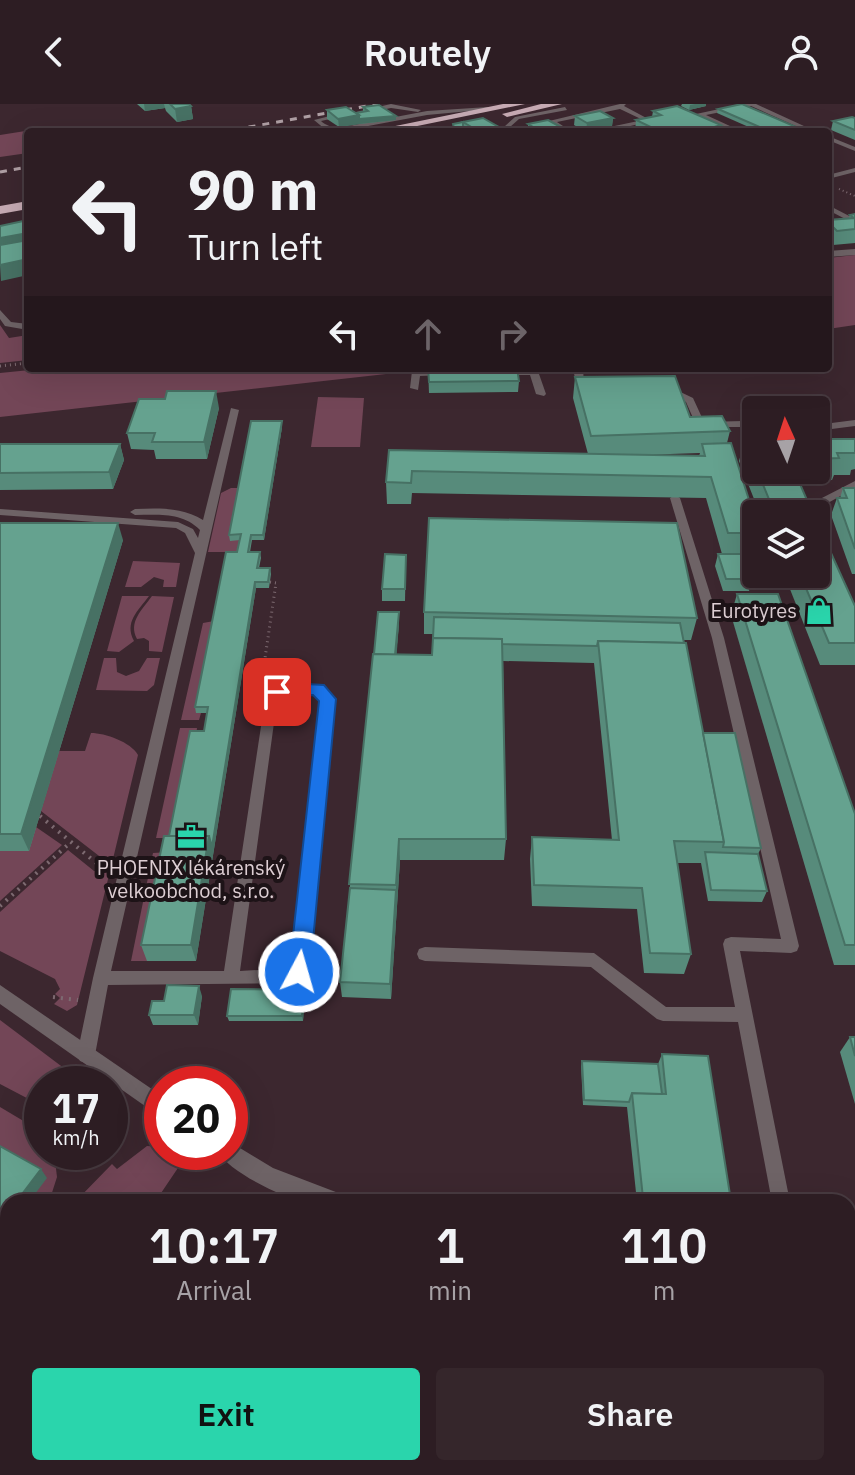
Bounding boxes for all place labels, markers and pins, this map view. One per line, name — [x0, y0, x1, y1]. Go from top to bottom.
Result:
shop icon: Eurotyres — [804, 596, 834, 626]
place label: Eurotyres — [711, 597, 797, 624]
pin — [243, 658, 311, 726]
office icon: PHOENIX lékárenský velkoobchod, s.r.o. — [176, 822, 206, 852]
place label: PHOENIX lékárenský velkoobchod, s.r.o. — [97, 854, 285, 904]

